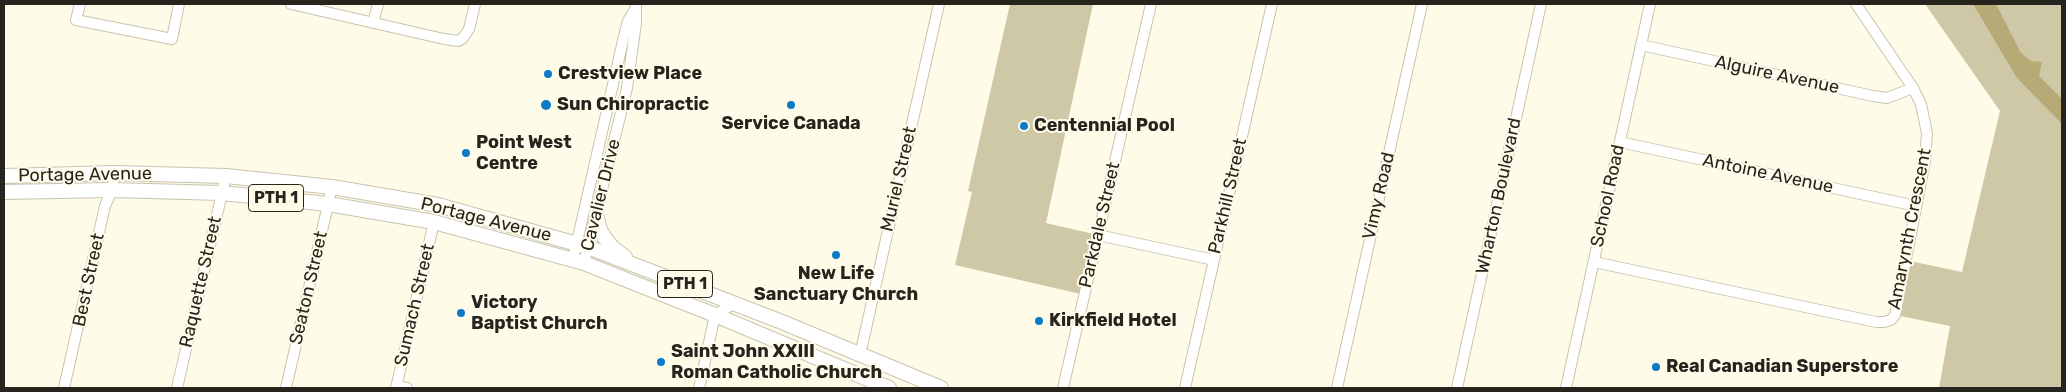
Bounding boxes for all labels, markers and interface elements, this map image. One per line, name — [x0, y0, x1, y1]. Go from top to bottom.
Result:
street label: Alguire Avenue — [1713, 51, 1841, 99]
place label: Crestview Place — [558, 63, 702, 85]
marker: Crestview Place — [542, 68, 554, 80]
place label: Sun Chiropractic — [557, 94, 709, 116]
marker: Sun Chiropractic — [539, 98, 553, 112]
marker: Service Canada — [785, 99, 797, 111]
place label: Service Canada — [721, 113, 861, 135]
place label: Centennial Pool — [1034, 115, 1175, 137]
street label: Wharton Boulevard — [1472, 116, 1526, 276]
marker: Centennial Pool — [1018, 120, 1030, 132]
street label: Muriel Street — [876, 124, 922, 234]
place label: Point West Centre — [476, 132, 572, 174]
street label: Parkhill Street — [1204, 136, 1252, 256]
street label: Cavalier Drive — [577, 137, 625, 253]
street label: School Road — [1587, 143, 1629, 249]
marker: Point West Centre — [460, 147, 472, 159]
street label: Amarynth Crescent — [1884, 147, 1936, 311]
street label: Vimy Road — [1358, 150, 1400, 242]
street label: Antoine Avenue — [1701, 150, 1835, 198]
street label: Parkdale Street — [1075, 160, 1125, 290]
street label: Portage Avenue — [18, 163, 152, 187]
road number: PTH 1 — [248, 184, 304, 212]
street label: Portage Avenue — [418, 193, 554, 247]
street label: Raquette Street — [175, 214, 227, 350]
street label: Seaton Street — [285, 229, 333, 347]
street label: Best Street — [69, 231, 109, 329]
street label: Sumach Street — [390, 242, 440, 368]
marker: New Life Sanctuary Church — [830, 249, 842, 261]
place label: New Life Sanctuary Church — [754, 263, 918, 306]
road number: PTH 1 — [658, 270, 712, 298]
place label: Victory Baptist Church — [471, 292, 608, 334]
marker: Victory Baptist Church — [455, 307, 467, 319]
place label: Kirkfield Hotel — [1049, 310, 1177, 332]
marker: Kirkfield Hotel — [1033, 315, 1045, 327]
place label: Saint John XXIII Roman Catholic Church — [671, 341, 882, 384]
marker: Saint John XXIII Roman Catholic Church — [655, 356, 667, 368]
place label: Real Canadian Superstore — [1666, 356, 1898, 378]
marker: Real Canadian Superstore — [1650, 361, 1662, 373]

